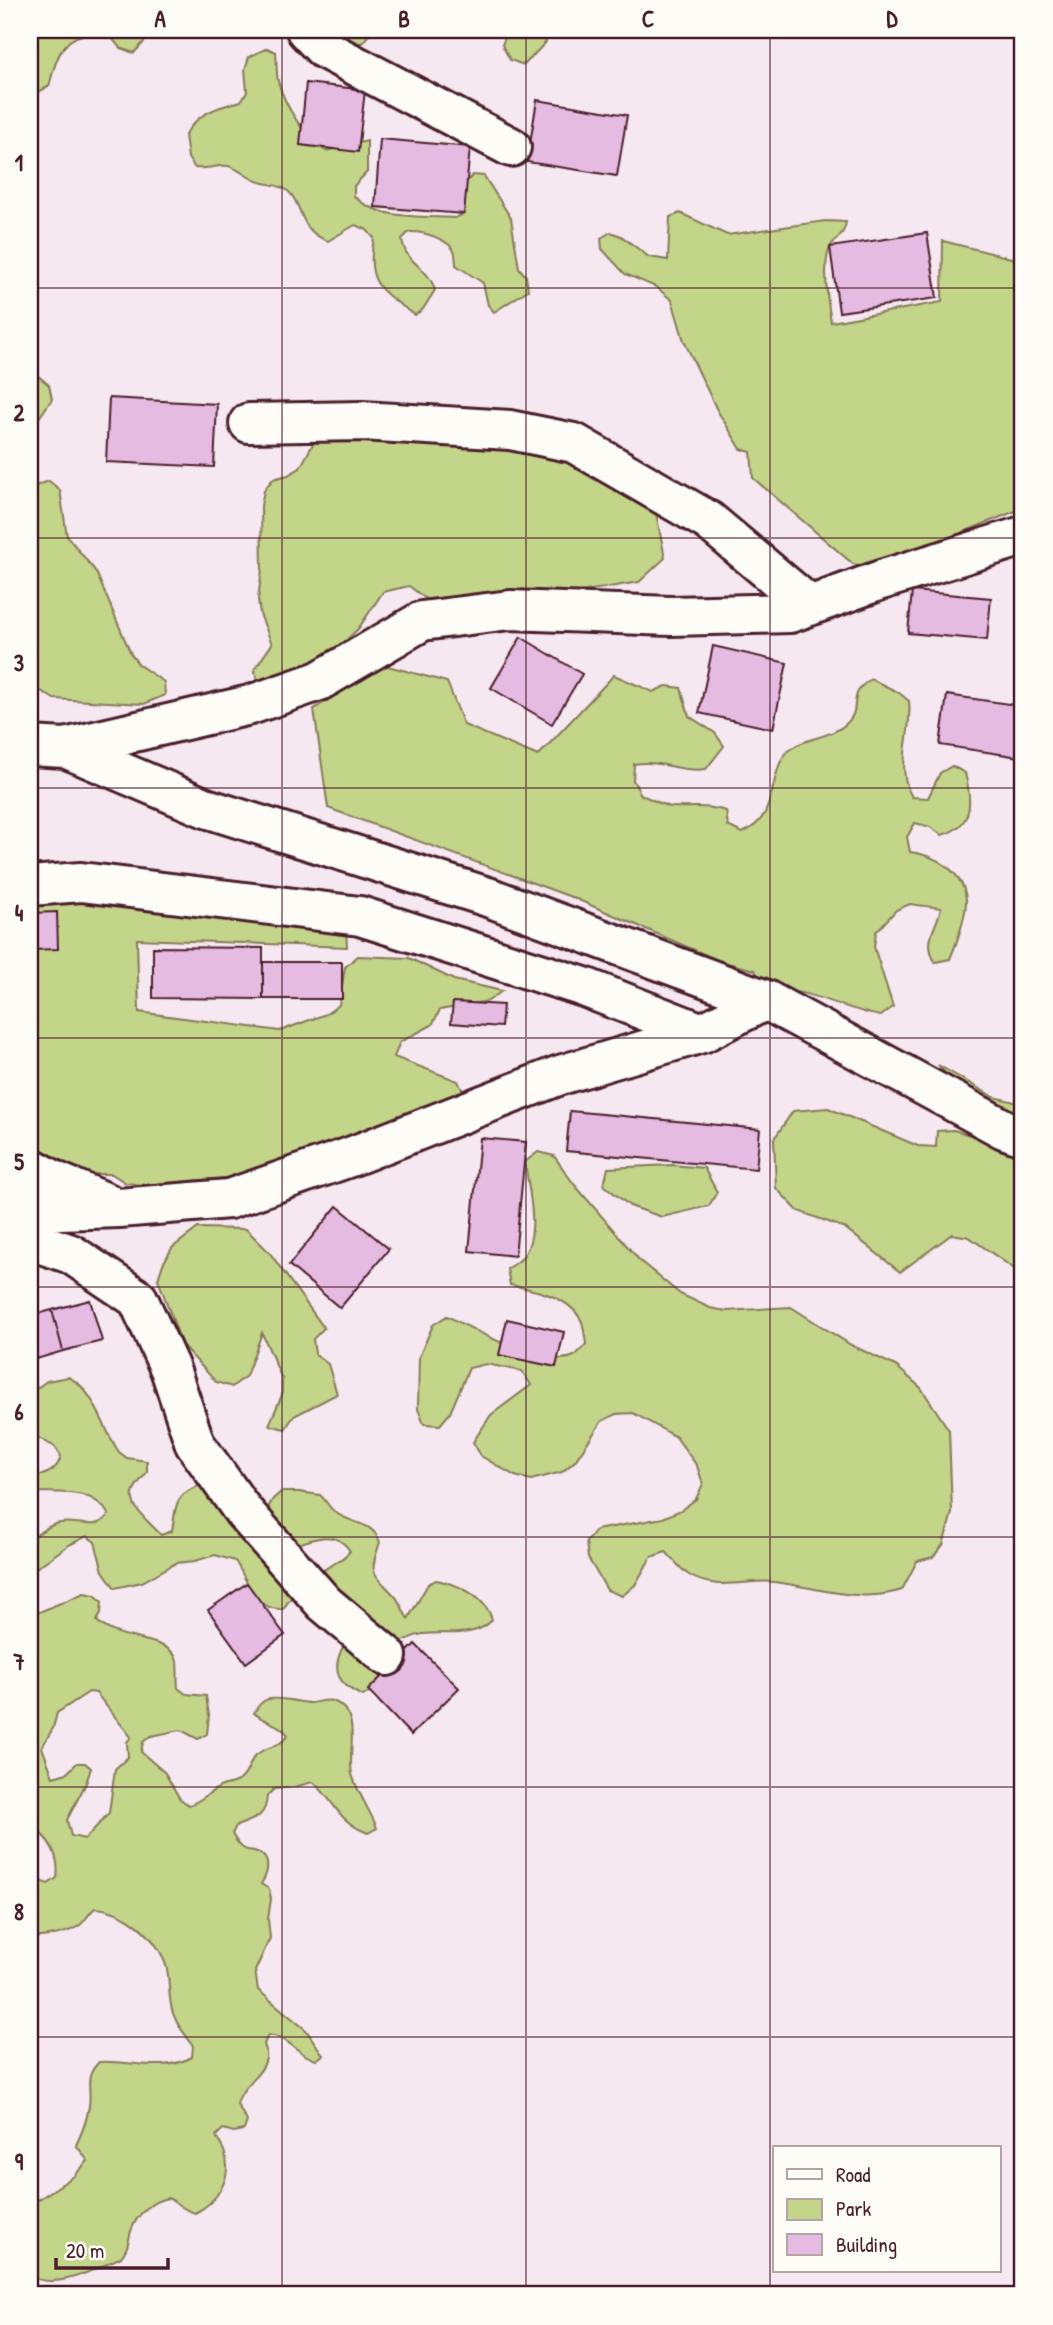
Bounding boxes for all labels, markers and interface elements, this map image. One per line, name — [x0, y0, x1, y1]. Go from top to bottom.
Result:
text: A — [154, 3, 166, 34]
text: B — [398, 3, 410, 34]
text: C — [642, 3, 654, 34]
text: D — [887, 3, 899, 34]
text: 1 — [15, 147, 23, 178]
text: 2 — [14, 397, 25, 428]
text: 3 — [14, 647, 24, 678]
text: 4 — [15, 897, 24, 928]
text: 5 — [14, 1146, 24, 1177]
text: 6 — [14, 1396, 24, 1427]
text: 7 — [12, 1646, 25, 1677]
text: 8 — [14, 1896, 24, 1927]
text: 9 — [15, 2146, 24, 2177]
legend — [773, 2146, 1000, 2272]
text: Road — [836, 2160, 870, 2189]
text: Park — [836, 2194, 871, 2223]
scale bar — [56, 2227, 168, 2271]
text: Building — [836, 2230, 897, 2259]
text: 20 m — [66, 2236, 104, 2265]

